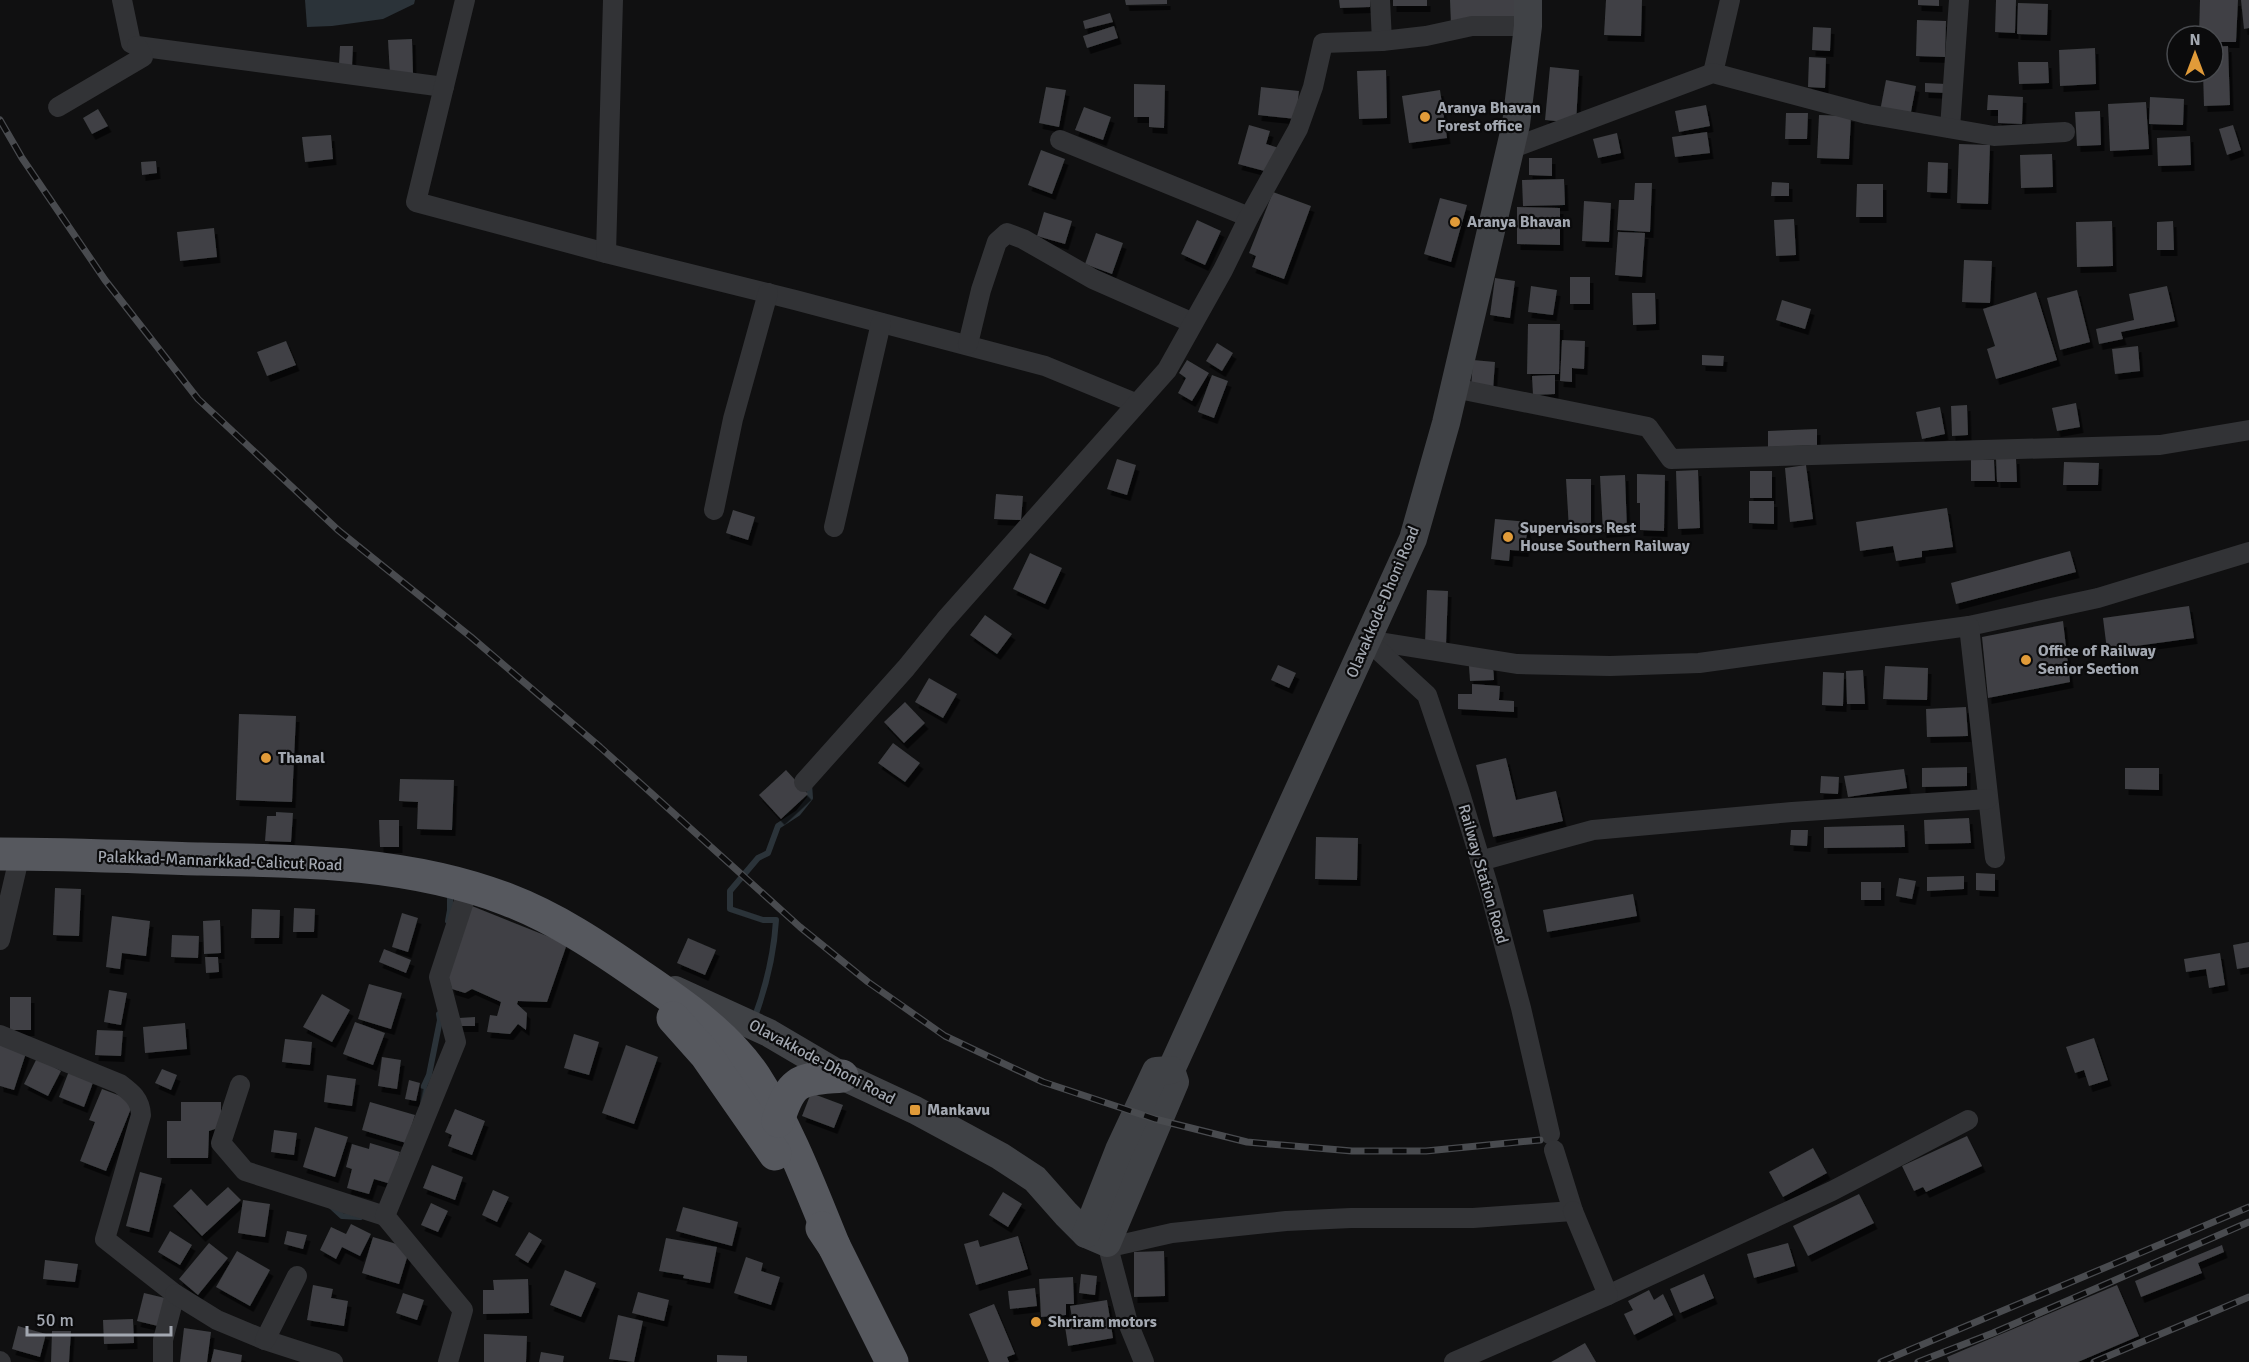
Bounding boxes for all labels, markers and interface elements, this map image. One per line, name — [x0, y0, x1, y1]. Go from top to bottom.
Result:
north arrow — [2165, 24, 2225, 84]
text: N — [2189, 30, 2201, 50]
place label: Aranya Bhavan Forest office — [1437, 98, 1541, 136]
marker: Aranya Bhavan Forest office — [1418, 110, 1432, 124]
place label: Aranya Bhavan — [1467, 212, 1571, 232]
marker: Aranya Bhavan — [1448, 215, 1462, 229]
place label: Supervisors Rest House Southern Railway — [1520, 518, 1690, 556]
street label: Olavakkode-Dhoni Road — [1342, 523, 1424, 681]
marker: Supervisors Rest House Southern Railway — [1501, 530, 1515, 544]
place label: Office of Railway Senior Section — [2038, 641, 2156, 679]
marker: Office of Railway Senior Section — [2019, 653, 2033, 667]
place label: Thanal — [278, 748, 325, 768]
marker: Thanal — [259, 751, 273, 765]
street label: Railway Station Road — [1454, 802, 1512, 946]
street label: Palakkad-Mannarkkad-Calicut Road — [97, 847, 343, 875]
street label: Olavakkode-Dhoni Road — [745, 1015, 899, 1109]
place label: Mankavu — [927, 1100, 990, 1120]
marker: Mankavu — [908, 1103, 922, 1117]
scale bar — [27, 1299, 171, 1337]
text: 50 m — [36, 1309, 74, 1331]
place label: Shriram motors — [1048, 1312, 1157, 1332]
marker: Shriram motors — [1029, 1315, 1043, 1329]

